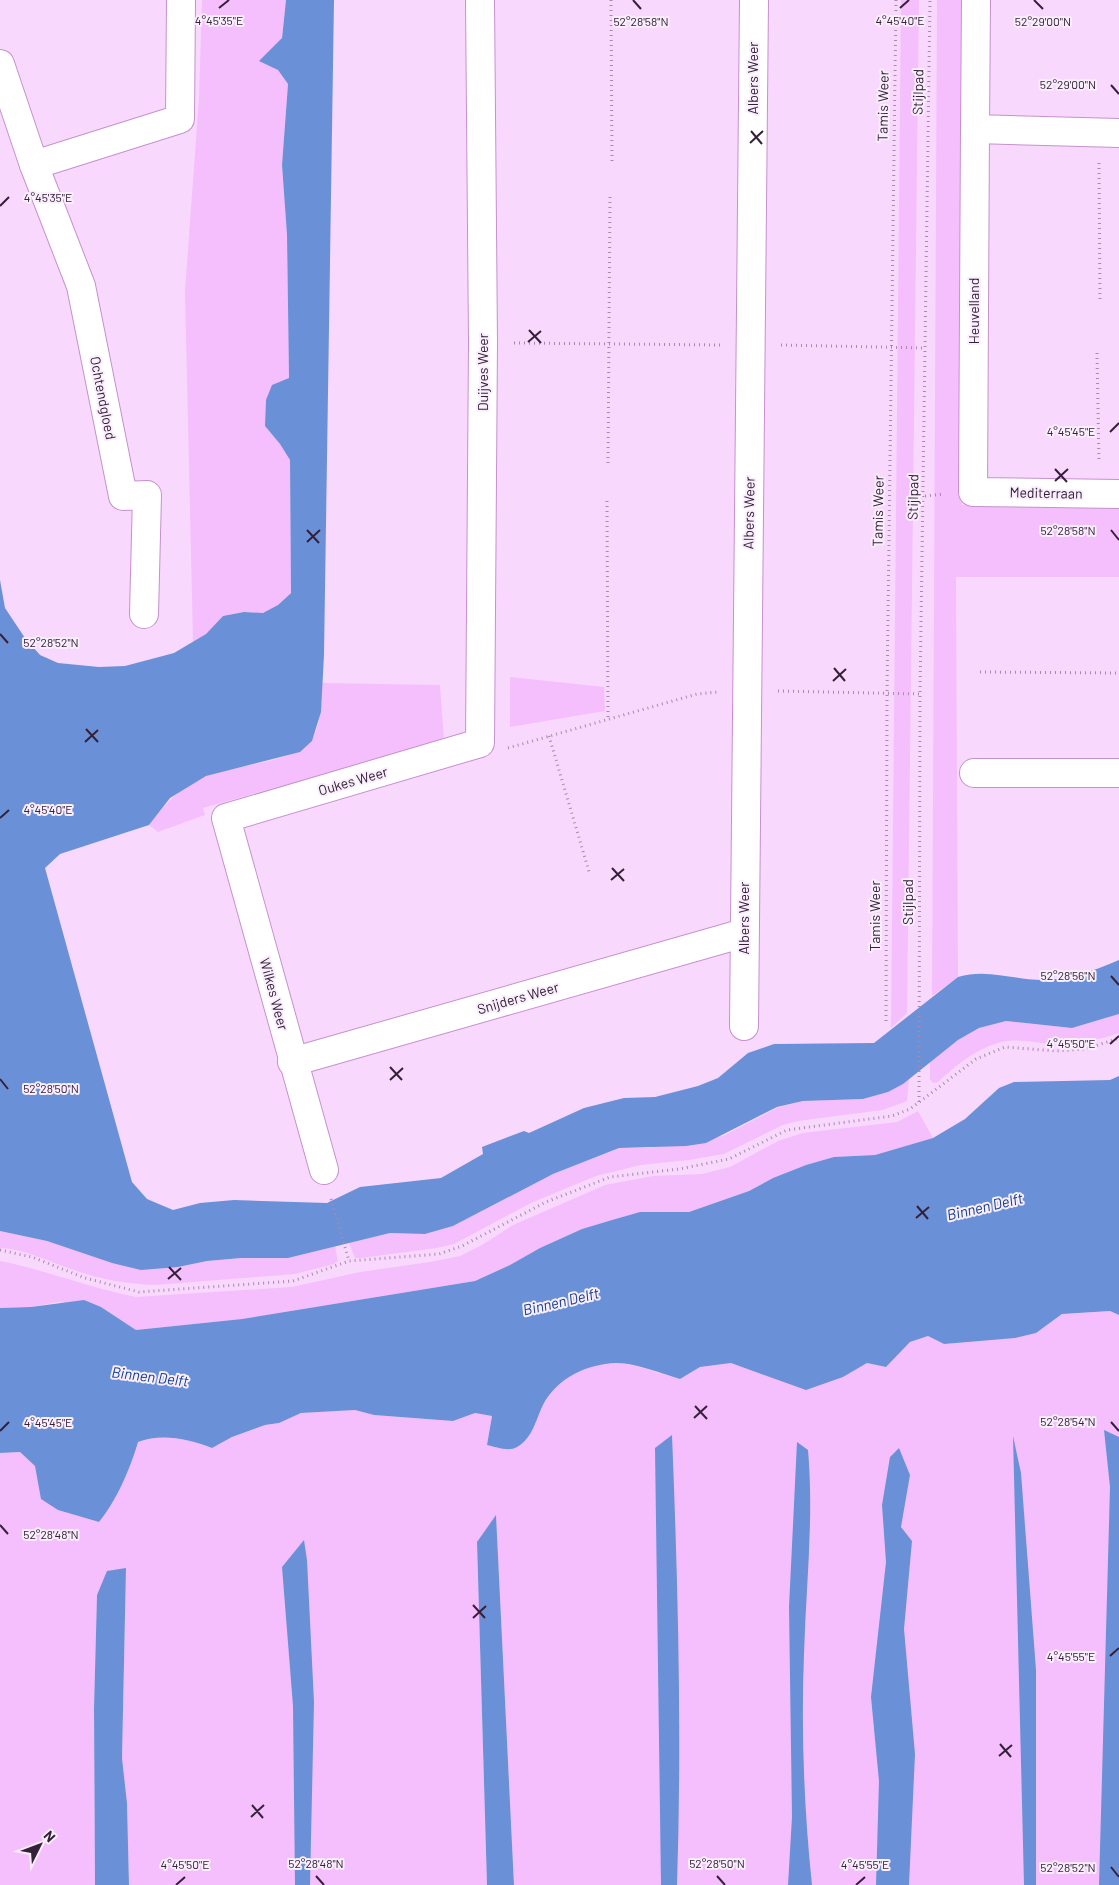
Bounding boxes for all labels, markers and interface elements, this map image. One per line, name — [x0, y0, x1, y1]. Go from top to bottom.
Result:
text: 4°45'35"E — [195, 13, 243, 27]
text: 4°45'40"E — [875, 13, 925, 27]
text: 52°28'58"N — [613, 14, 669, 28]
text: 52°29'00"N — [1015, 14, 1071, 28]
street label: Albers Weer — [744, 42, 761, 114]
street label: Stijlpad — [909, 69, 926, 115]
street label: Tamis Weer — [873, 70, 892, 142]
text: 52°29'00"N — [1040, 77, 1096, 91]
text: 4°45'35"E — [24, 190, 72, 204]
street label: Heuvelland — [965, 278, 982, 344]
street label: Duijves Weer — [474, 333, 491, 411]
street label: Ochtendgloed — [87, 355, 120, 441]
text: 4°45'45"E — [1047, 424, 1095, 438]
street label: Stijlpad — [904, 474, 921, 520]
street label: Tamis Weer — [868, 475, 887, 547]
street label: Albers Weer — [739, 476, 758, 550]
street label: Mediterraan — [1009, 483, 1083, 502]
text: 52°28'58"N — [1040, 523, 1096, 537]
text: 52°28'52"N — [23, 635, 79, 649]
street label: Oukes Weer — [316, 762, 390, 799]
text: 4°45'40"E — [23, 802, 73, 816]
street label: Stijlpad — [899, 879, 916, 925]
street label: Tamis Weer — [866, 880, 883, 952]
street label: Albers Weer — [735, 882, 752, 954]
street label: Wilkes Weer — [257, 956, 292, 1032]
text: 52°28'56"N — [1040, 968, 1096, 982]
street label: Snijders Weer — [475, 978, 561, 1017]
text: 4°45'50"E — [1047, 1036, 1095, 1050]
text: 52°28'50"N — [23, 1081, 79, 1095]
water label: Binnen Delft — [945, 1188, 1025, 1224]
water label: Binnen Delft — [521, 1283, 601, 1319]
water label: Binnen Delft — [111, 1362, 190, 1390]
text: 52°28'54"N — [1040, 1414, 1096, 1428]
text: 4°45'45"E — [24, 1415, 72, 1429]
text: 52°28'48"N — [23, 1527, 79, 1541]
text: 4°45'55"E — [1047, 1649, 1095, 1663]
north arrow — [15, 1820, 65, 1870]
text: N — [41, 1827, 59, 1845]
text: 52°28'48"N — [288, 1856, 344, 1870]
text: 52°28'50"N — [689, 1856, 745, 1870]
text: 4°45'50"E — [161, 1857, 209, 1871]
text: 4°45'55"E — [841, 1857, 889, 1871]
text: 52°28'52"N — [1040, 1860, 1096, 1874]

